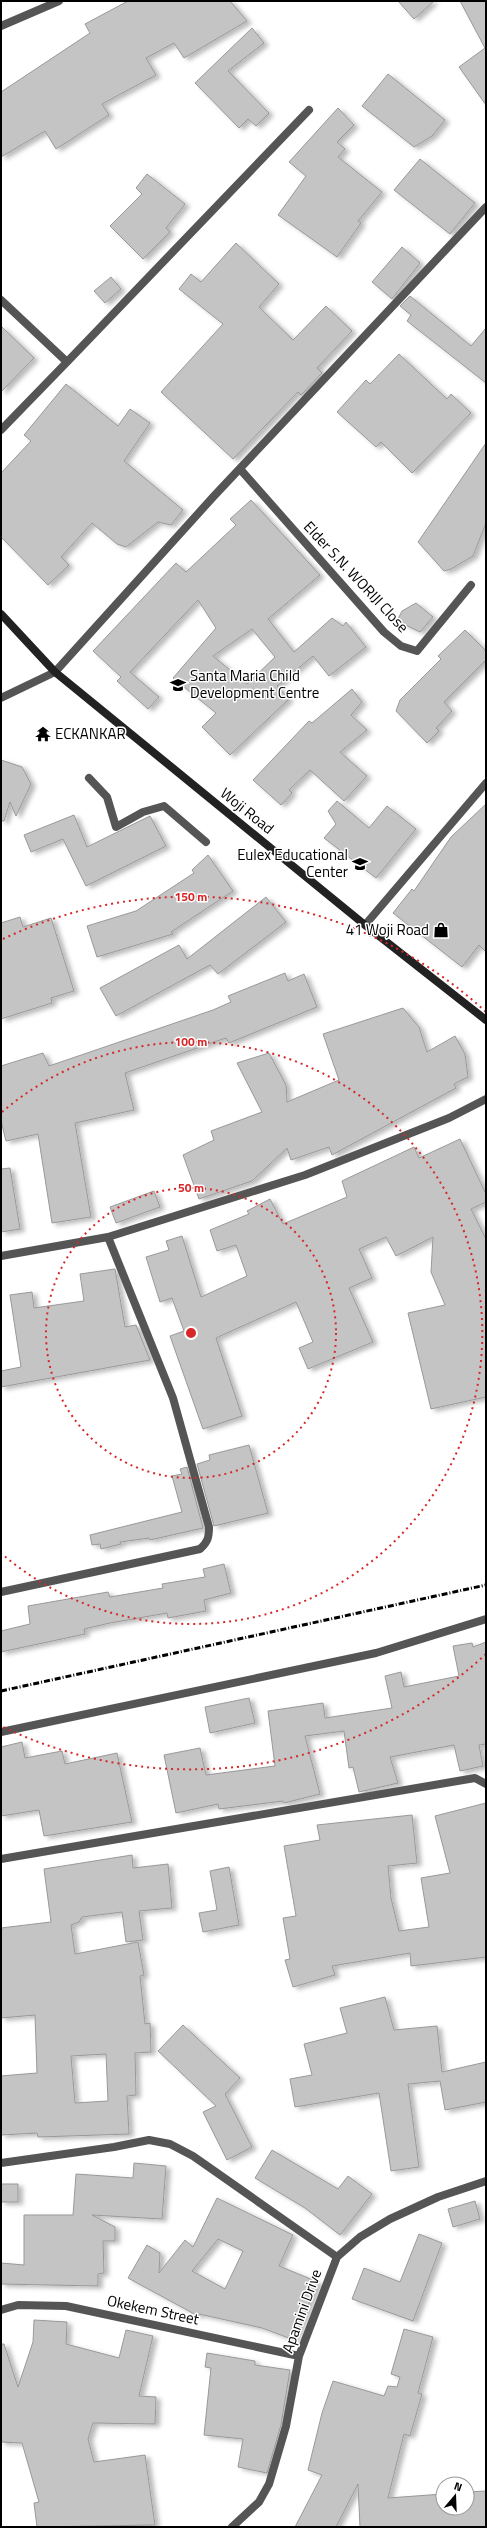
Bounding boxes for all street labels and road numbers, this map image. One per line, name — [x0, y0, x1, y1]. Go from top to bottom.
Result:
street label: Elder S.N. WORIJI Close — [298, 516, 414, 638]
street label: Woji Road — [215, 782, 279, 839]
street label: Apamini Drive — [276, 2266, 327, 2356]
street label: Okekem Street — [105, 2289, 202, 2331]

